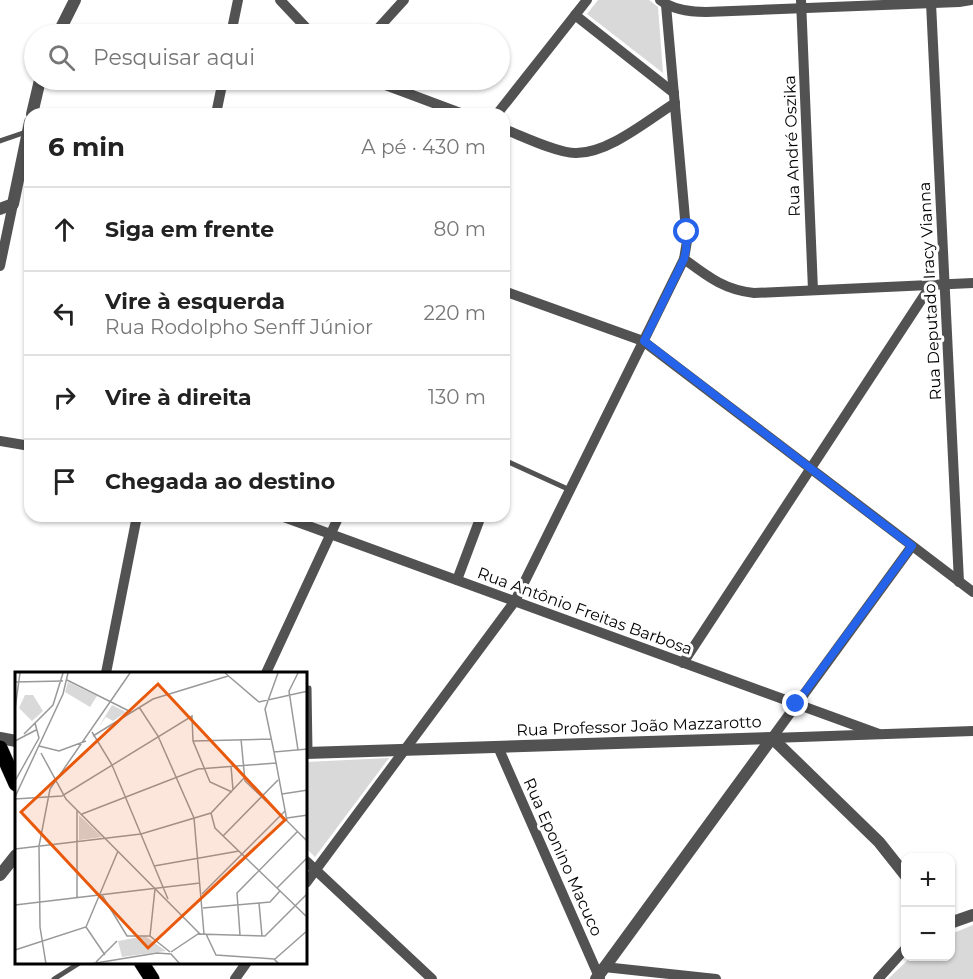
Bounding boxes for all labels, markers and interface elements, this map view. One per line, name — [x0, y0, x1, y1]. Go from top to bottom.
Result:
search box — [24, 24, 510, 90]
icon: search — [45, 41, 78, 74]
text: Pesquisar aqui — [93, 44, 255, 71]
street label: Rua André Oszika — [780, 75, 804, 217]
text: 6 min — [48, 131, 125, 163]
text: A pé · 430 m — [361, 135, 486, 159]
street label: Rua Deputado Iracy Vianna — [915, 181, 945, 401]
icon: ahead — [48, 213, 81, 246]
text: Siga em frente — [105, 216, 274, 243]
text: 80 m — [434, 217, 486, 241]
route start — [673, 218, 699, 244]
text: Vire à esquerda — [105, 288, 285, 315]
icon: left — [48, 297, 81, 330]
text: 220 m — [424, 301, 486, 325]
text: Rua Rodolpho Senff Júnior — [105, 315, 373, 339]
icon: right — [48, 381, 81, 414]
text: Vire à direita — [105, 384, 252, 411]
text: 130 m — [428, 385, 486, 409]
icon: arrive — [48, 465, 81, 498]
text: Chegada ao destino — [105, 468, 335, 495]
street label: Rua Antônio Freitas Barbosa — [475, 563, 695, 659]
inset map — [15, 672, 308, 964]
route end — [782, 690, 808, 716]
street label: Rua Professor João Mazzarotto — [516, 712, 762, 740]
street label: Rua Eponino Macuco — [520, 775, 606, 939]
map controls — [901, 853, 955, 961]
button: + — [901, 853, 955, 907]
button: − — [901, 907, 955, 961]

